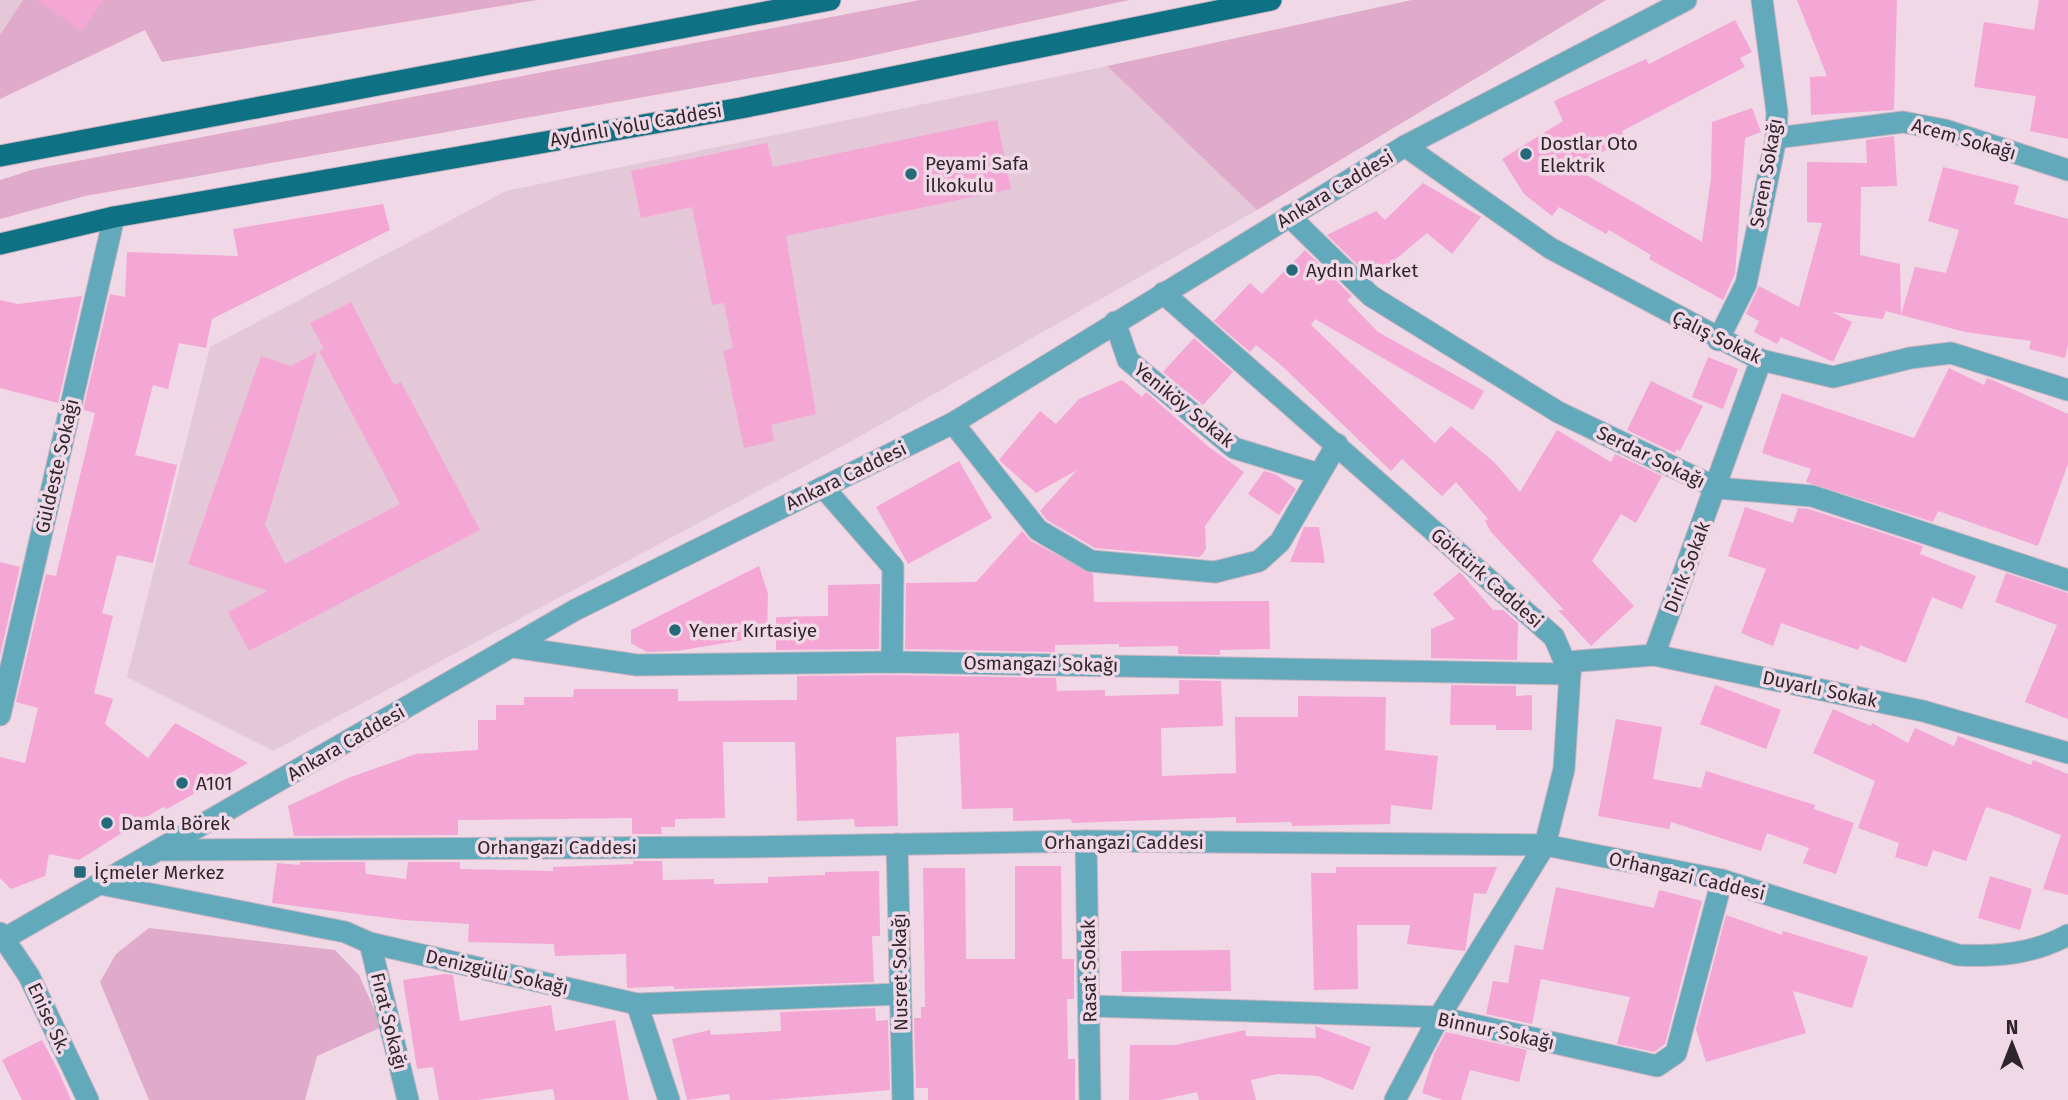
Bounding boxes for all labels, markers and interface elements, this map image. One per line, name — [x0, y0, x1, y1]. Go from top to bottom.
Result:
street label: Aydınlı Yolu Caddesi — [548, 99, 724, 151]
street label: Acem Sokağı — [1909, 113, 2019, 165]
street label: Seren Sokağı — [1745, 117, 1787, 229]
place label: Dostlar Oto Elektrik — [1540, 132, 1638, 177]
street label: Ankara Caddesi — [1273, 145, 1397, 233]
marker: Dostlar Oto Elektrik — [1518, 146, 1534, 162]
place label: Peyami Safa İlkokulu — [925, 152, 1029, 197]
marker: Peyami Safa İlkokulu — [903, 166, 919, 182]
place label: Aydın Market — [1306, 259, 1418, 282]
marker: Aydın Market — [1284, 262, 1300, 278]
street label: Çalış Sokak — [1669, 306, 1766, 369]
street label: Yeniköy Sokak — [1129, 358, 1239, 453]
street label: Güldeste Sokağı — [30, 396, 84, 536]
street label: Serdar Sokağı — [1593, 421, 1709, 493]
street label: Ankara Caddesi — [782, 437, 910, 515]
street label: Dirik Sokak — [1659, 518, 1715, 616]
street label: Göktürk Caddesi — [1426, 523, 1548, 633]
place label: Yener Kırtasiye — [689, 619, 817, 642]
marker: Yener Kırtasiye — [667, 622, 683, 638]
street label: Osmangazi Sokağı — [964, 651, 1118, 677]
street label: Duyarlı Sokak — [1760, 666, 1880, 712]
street label: Ankara Caddesi — [283, 700, 409, 786]
place label: A101 — [196, 772, 233, 795]
marker: A101 — [174, 775, 190, 791]
place label: Damla Börek — [121, 812, 230, 835]
marker: Damla Börek — [99, 815, 115, 831]
street label: Orhangazi Caddesi — [1044, 831, 1204, 854]
street label: Orhangazi Caddesi — [477, 836, 637, 859]
street label: Orhangazi Caddesi — [1607, 847, 1767, 905]
place label: İçmeler Merkez — [94, 861, 224, 884]
marker: İçmeler Merkez — [72, 864, 88, 880]
street label: Nusret Sokağı — [887, 913, 913, 1031]
street label: Rasat Sokak — [1077, 919, 1101, 1023]
street label: Denizgülü Sokağı — [423, 944, 571, 1000]
street label: Fırat Sokağı — [366, 970, 412, 1072]
street label: Enise Sk. — [23, 979, 75, 1057]
street label: Binnur Sokağı — [1435, 1007, 1557, 1055]
north arrow — [1977, 1009, 2047, 1079]
text: N — [2006, 1016, 2018, 1039]

